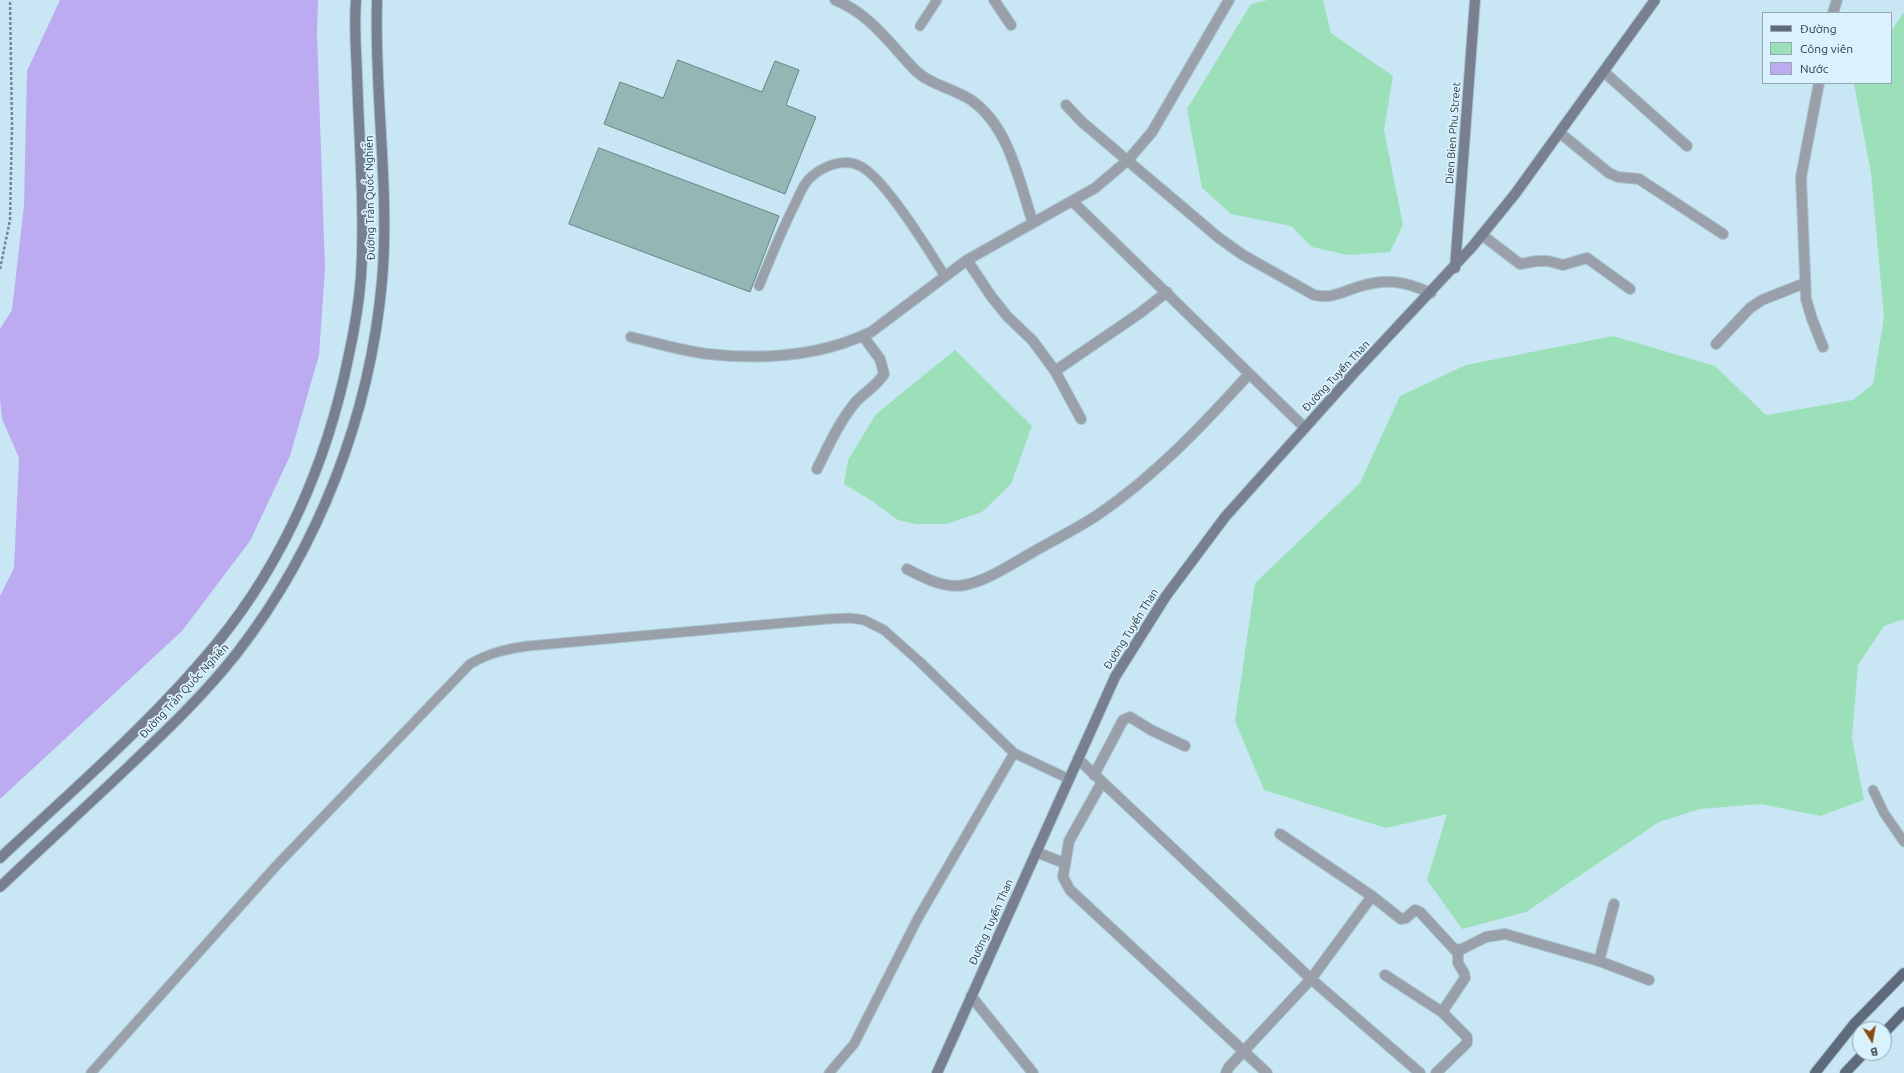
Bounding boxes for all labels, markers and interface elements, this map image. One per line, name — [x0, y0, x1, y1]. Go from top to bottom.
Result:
legend — [1762, 12, 1892, 84]
text: Đường — [1800, 22, 1837, 35]
text: Công viên — [1800, 42, 1853, 55]
text: Nước — [1800, 62, 1828, 75]
street label: Dien Bien Phu Street — [1443, 82, 1463, 184]
street label: Đường Trần Quốc Nghiễn — [362, 136, 378, 260]
street label: Đường Tuyển Than — [1300, 338, 1372, 414]
street label: Đường Tuyển Than — [1101, 586, 1161, 672]
street label: Đường Trần Quốc Nghiễn — [137, 641, 231, 741]
street label: Đường Tuyển Than — [966, 877, 1016, 967]
north arrow — [1852, 1021, 1892, 1061]
text: B — [1869, 1045, 1879, 1058]

